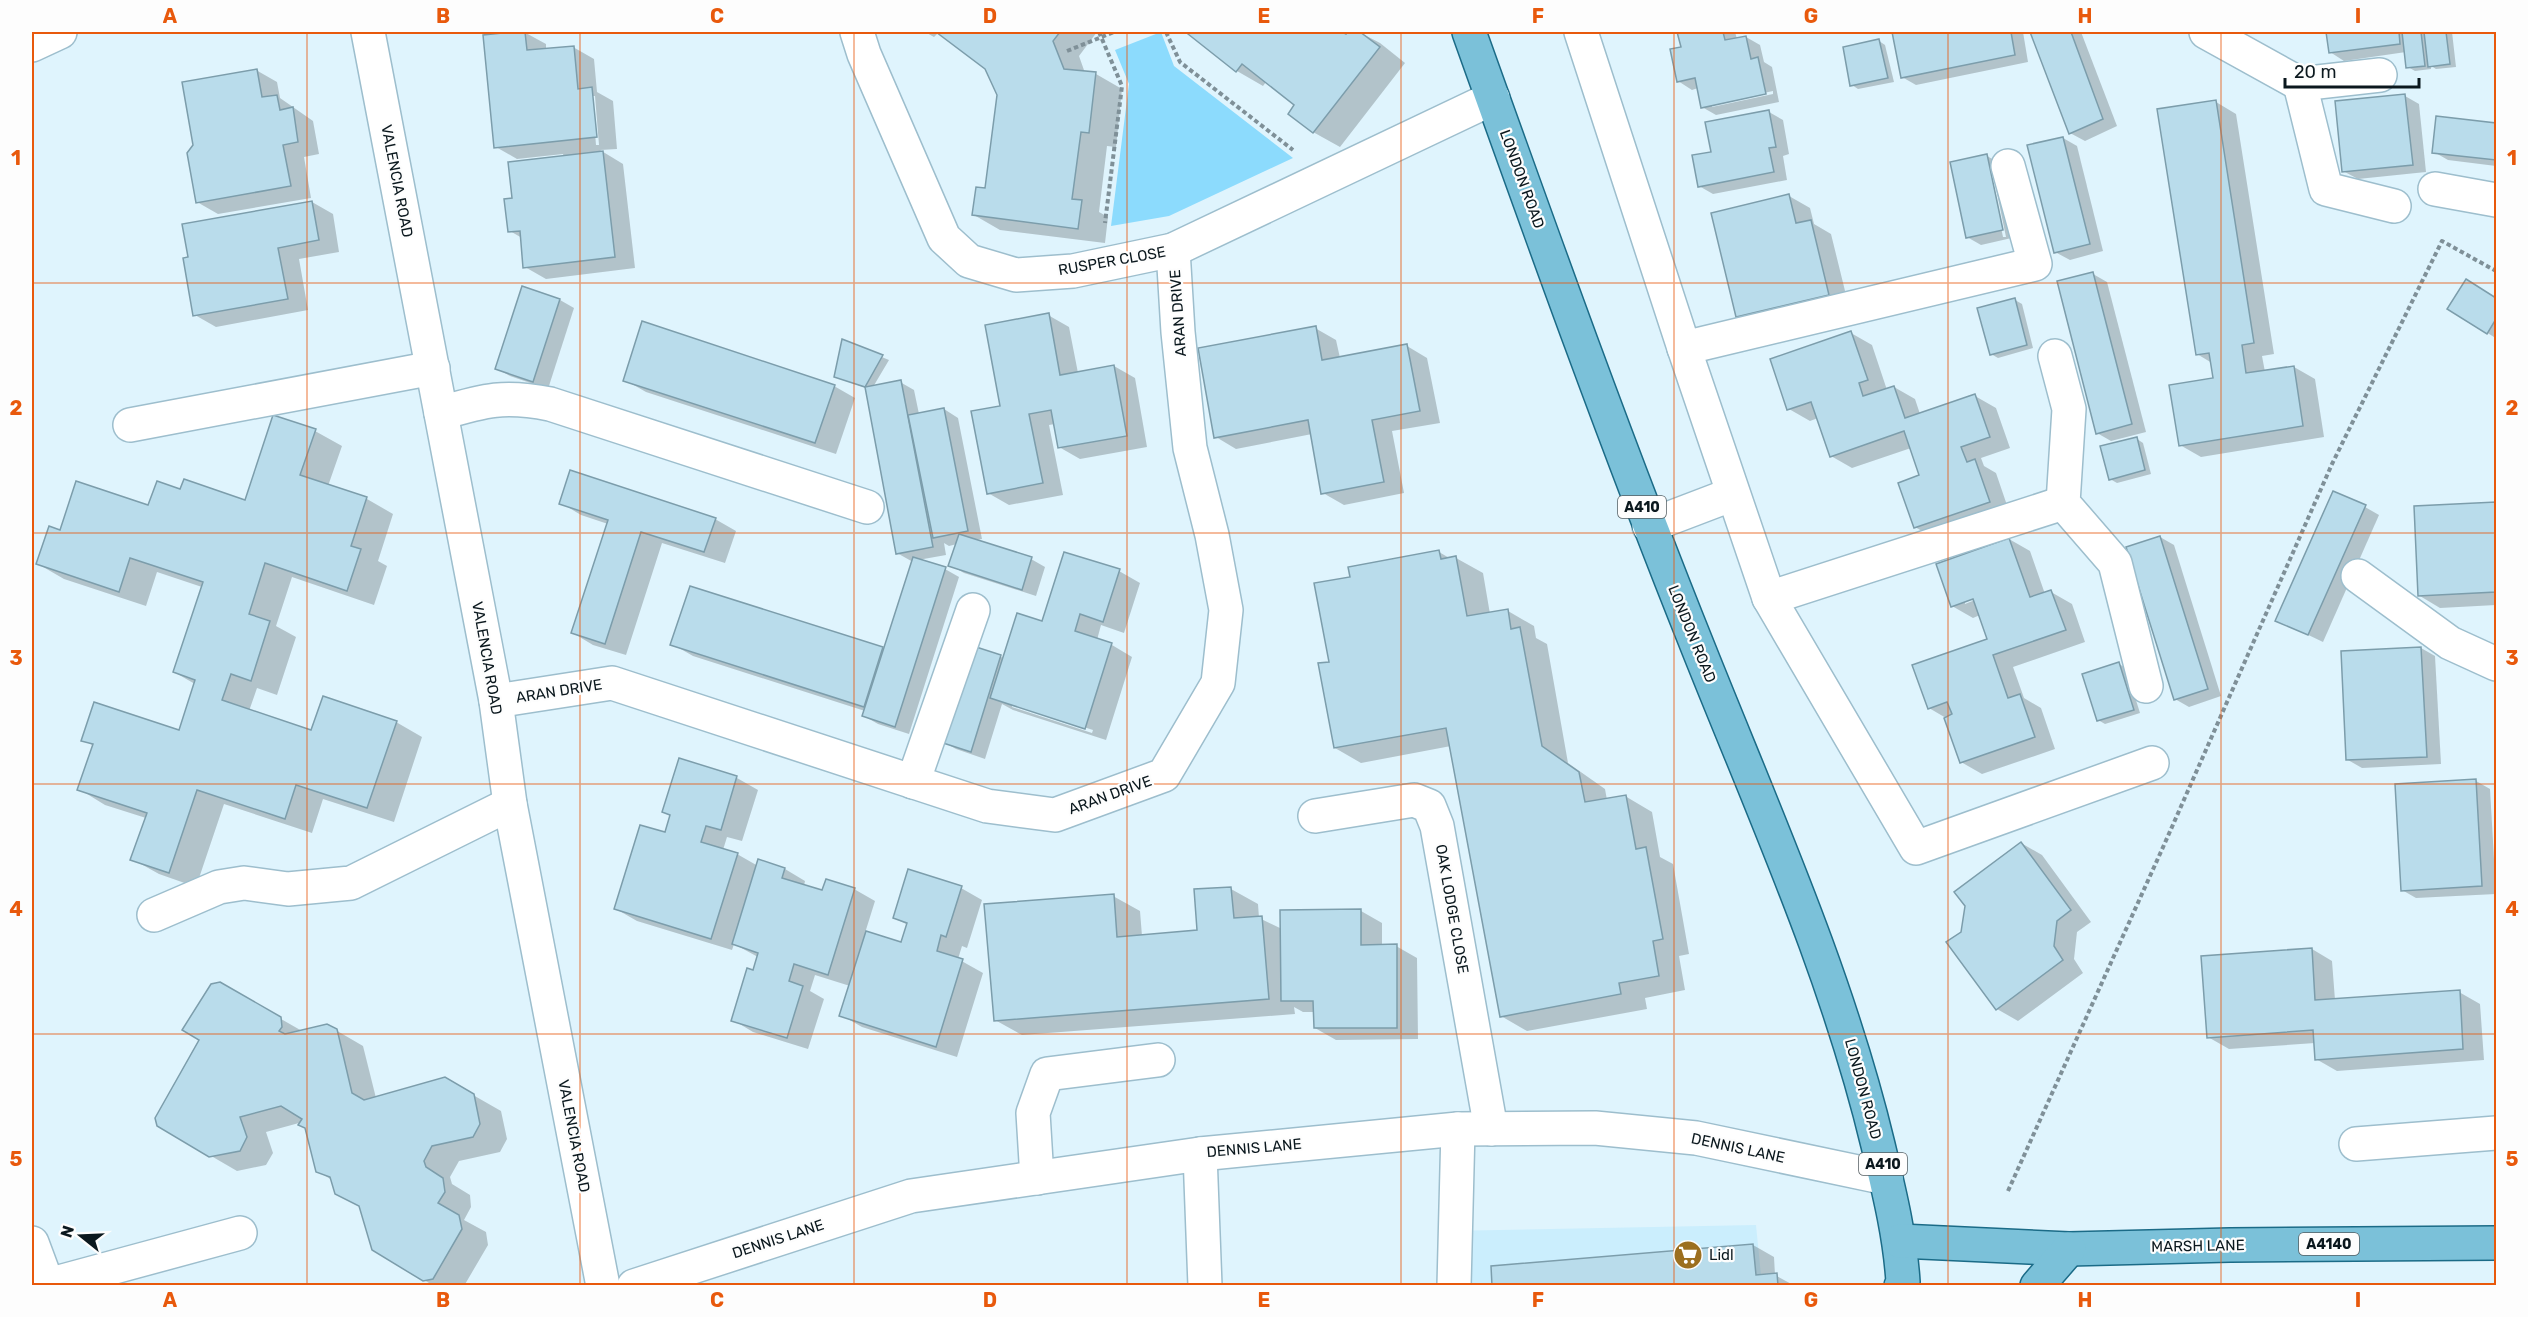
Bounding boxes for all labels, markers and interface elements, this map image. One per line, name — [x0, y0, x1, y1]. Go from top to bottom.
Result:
text: A — [163, 4, 178, 28]
text: B — [436, 4, 450, 28]
text: C — [710, 4, 724, 28]
text: D — [983, 4, 997, 28]
text: E — [1258, 4, 1270, 28]
text: F — [1532, 4, 1544, 28]
text: G — [1804, 4, 1818, 28]
text: H — [2078, 4, 2092, 28]
text: I — [2355, 4, 2361, 28]
scale bar — [2285, 51, 2418, 89]
text: 20 m — [2294, 61, 2336, 83]
street label: VALENCIA ROAD — [377, 123, 417, 239]
street label: LONDON ROAD — [1496, 127, 1548, 231]
text: 1 — [11, 146, 21, 170]
text: 1 — [2507, 146, 2517, 170]
street label: RUSPER CLOSE — [1057, 243, 1167, 279]
street label: ARAN DRIVE — [1166, 269, 1190, 357]
text: 2 — [10, 396, 23, 420]
text: 2 — [2506, 396, 2519, 420]
road number: A410 — [1618, 496, 1666, 518]
street label: LONDON ROAD — [1664, 583, 1720, 685]
street label: VALENCIA ROAD — [468, 600, 506, 716]
text: 3 — [9, 646, 23, 670]
text: 3 — [2505, 646, 2519, 670]
street label: ARAN DRIVE — [515, 675, 603, 707]
street label: ARAN DRIVE — [1066, 772, 1154, 818]
street label: OAK LODGE CLOSE — [1432, 843, 1472, 975]
text: 4 — [9, 897, 23, 921]
text: 4 — [2505, 897, 2519, 921]
street label: LONDON ROAD — [1841, 1037, 1885, 1141]
street label: VALENCIA ROAD — [554, 1078, 594, 1194]
street label: DENNIS LANE — [1689, 1129, 1787, 1167]
street label: DENNIS LANE — [1206, 1135, 1302, 1161]
text: 5 — [10, 1147, 23, 1171]
text: 5 — [2506, 1147, 2519, 1171]
road number: A410 — [1859, 1153, 1907, 1175]
north arrow — [51, 1206, 111, 1266]
street label: DENNIS LANE — [730, 1216, 826, 1262]
text: N — [56, 1223, 78, 1240]
road number: A4140 — [2299, 1233, 2359, 1255]
street label: MARSH LANE — [2151, 1236, 2245, 1256]
supermarket icon: Lidl — [1672, 1239, 1704, 1271]
place label: Lidl — [1709, 1246, 1734, 1264]
text: A — [163, 1288, 178, 1312]
text: B — [436, 1288, 450, 1312]
text: C — [710, 1288, 724, 1312]
text: D — [983, 1288, 997, 1312]
text: E — [1258, 1288, 1270, 1312]
text: F — [1532, 1288, 1544, 1312]
text: G — [1804, 1288, 1818, 1312]
text: H — [2078, 1288, 2092, 1312]
text: I — [2355, 1288, 2361, 1312]

